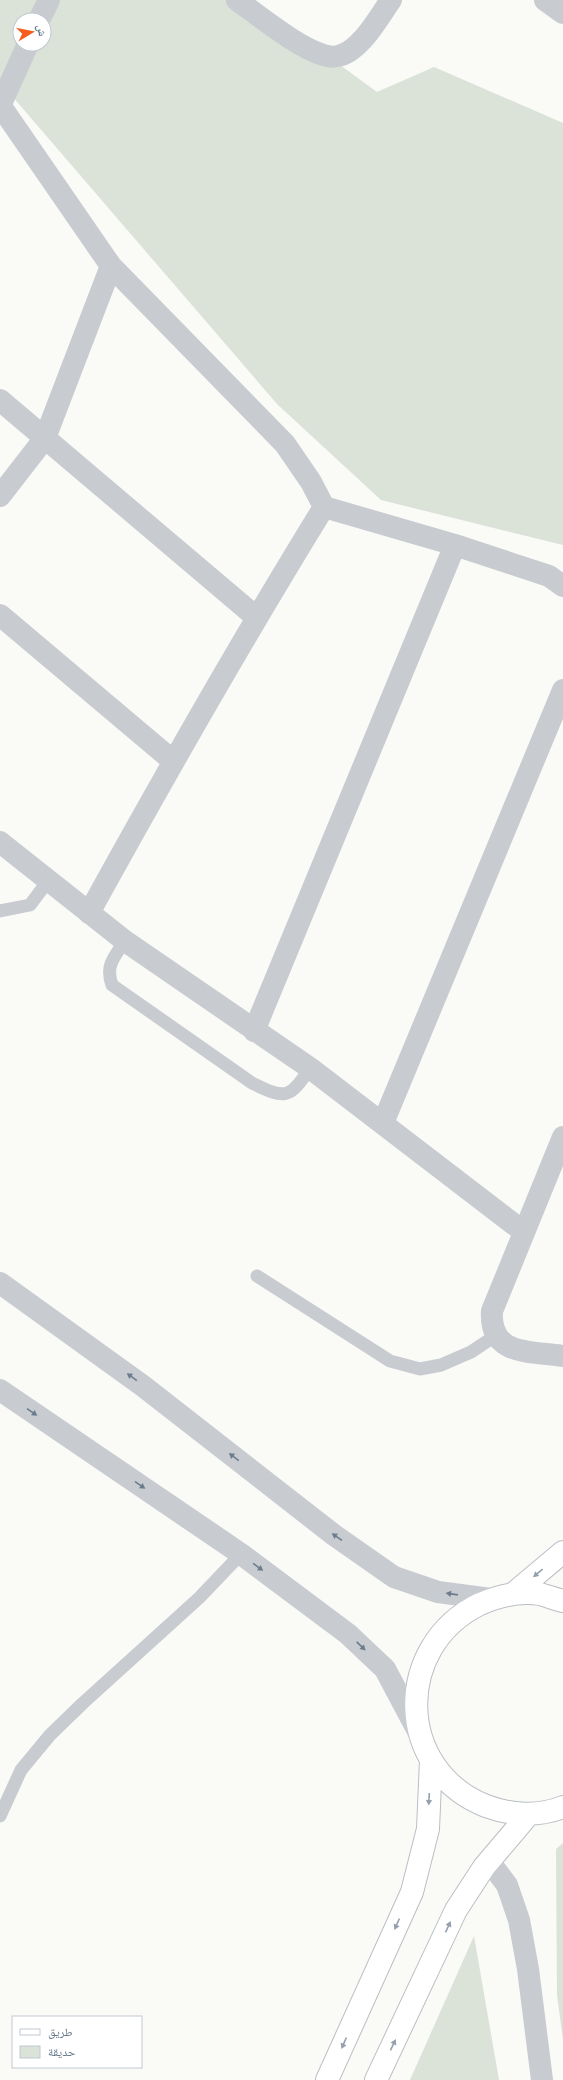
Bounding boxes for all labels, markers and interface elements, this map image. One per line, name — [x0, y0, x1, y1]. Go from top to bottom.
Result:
north arrow — [12, 12, 52, 52]
text: ش — [33, 23, 49, 38]
one-way arrow — [127, 1373, 137, 1381]
one-way arrow — [27, 1408, 37, 1416]
one-way arrow — [229, 1453, 240, 1461]
one-way arrow — [134, 1481, 145, 1489]
one-way arrow — [332, 1533, 342, 1541]
one-way arrow — [253, 1563, 263, 1571]
one-way arrow — [533, 1568, 543, 1578]
one-way arrow — [446, 1591, 458, 1597]
one-way arrow — [356, 1641, 366, 1651]
one-way arrow — [426, 1793, 433, 1805]
one-way arrow — [394, 1919, 400, 1930]
one-way arrow — [445, 1922, 451, 1933]
legend — [12, 2016, 142, 2068]
text: طريق — [48, 2025, 73, 2039]
one-way arrow — [341, 2037, 347, 2048]
one-way arrow — [390, 2039, 396, 2050]
text: حديقة — [48, 2045, 76, 2059]

